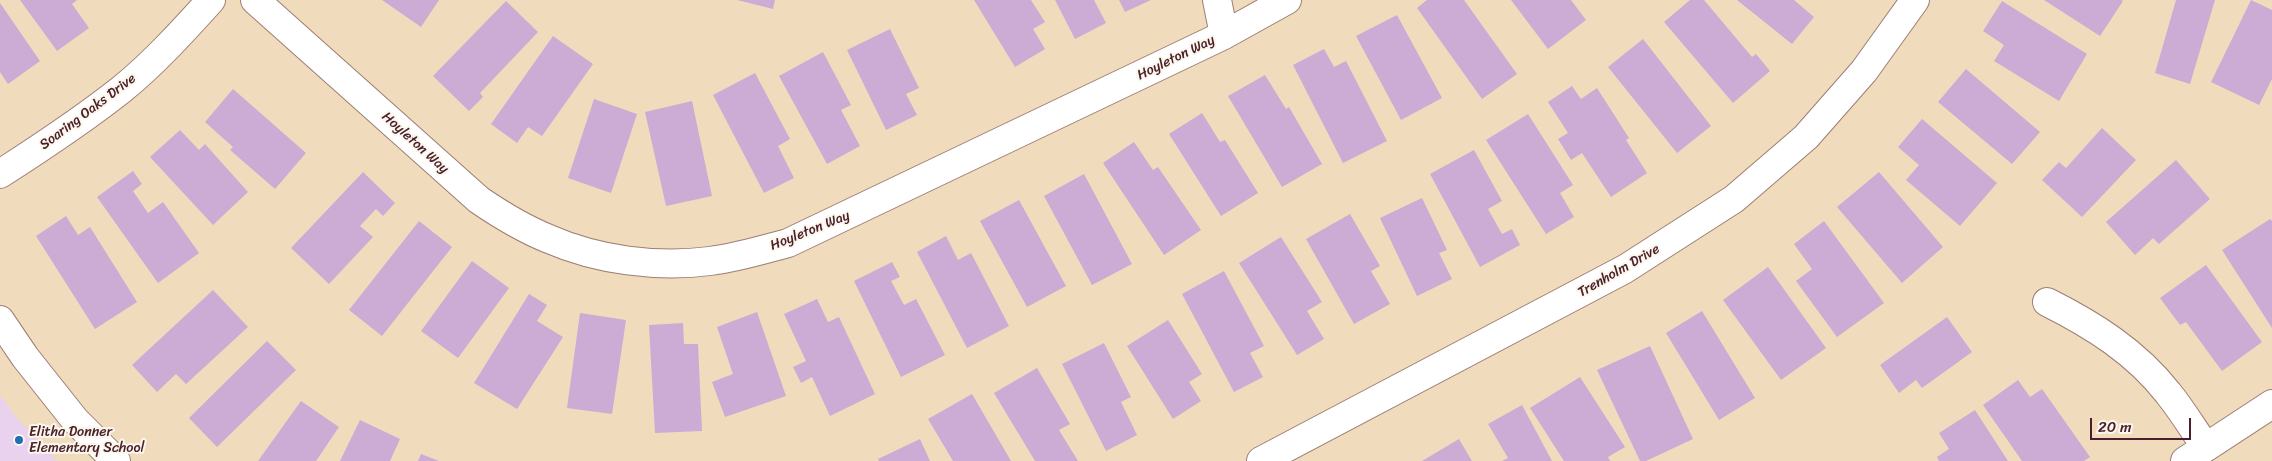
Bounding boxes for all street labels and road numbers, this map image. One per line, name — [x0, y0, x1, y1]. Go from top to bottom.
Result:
street label: Hoyleton Way — [1134, 32, 1218, 84]
street label: Soaring Oaks Drive — [37, 70, 139, 154]
street label: Hoyleton Way — [378, 109, 452, 177]
street label: Hoyleton Way — [768, 207, 852, 255]
street label: Trenholm Drive — [1575, 241, 1663, 301]

